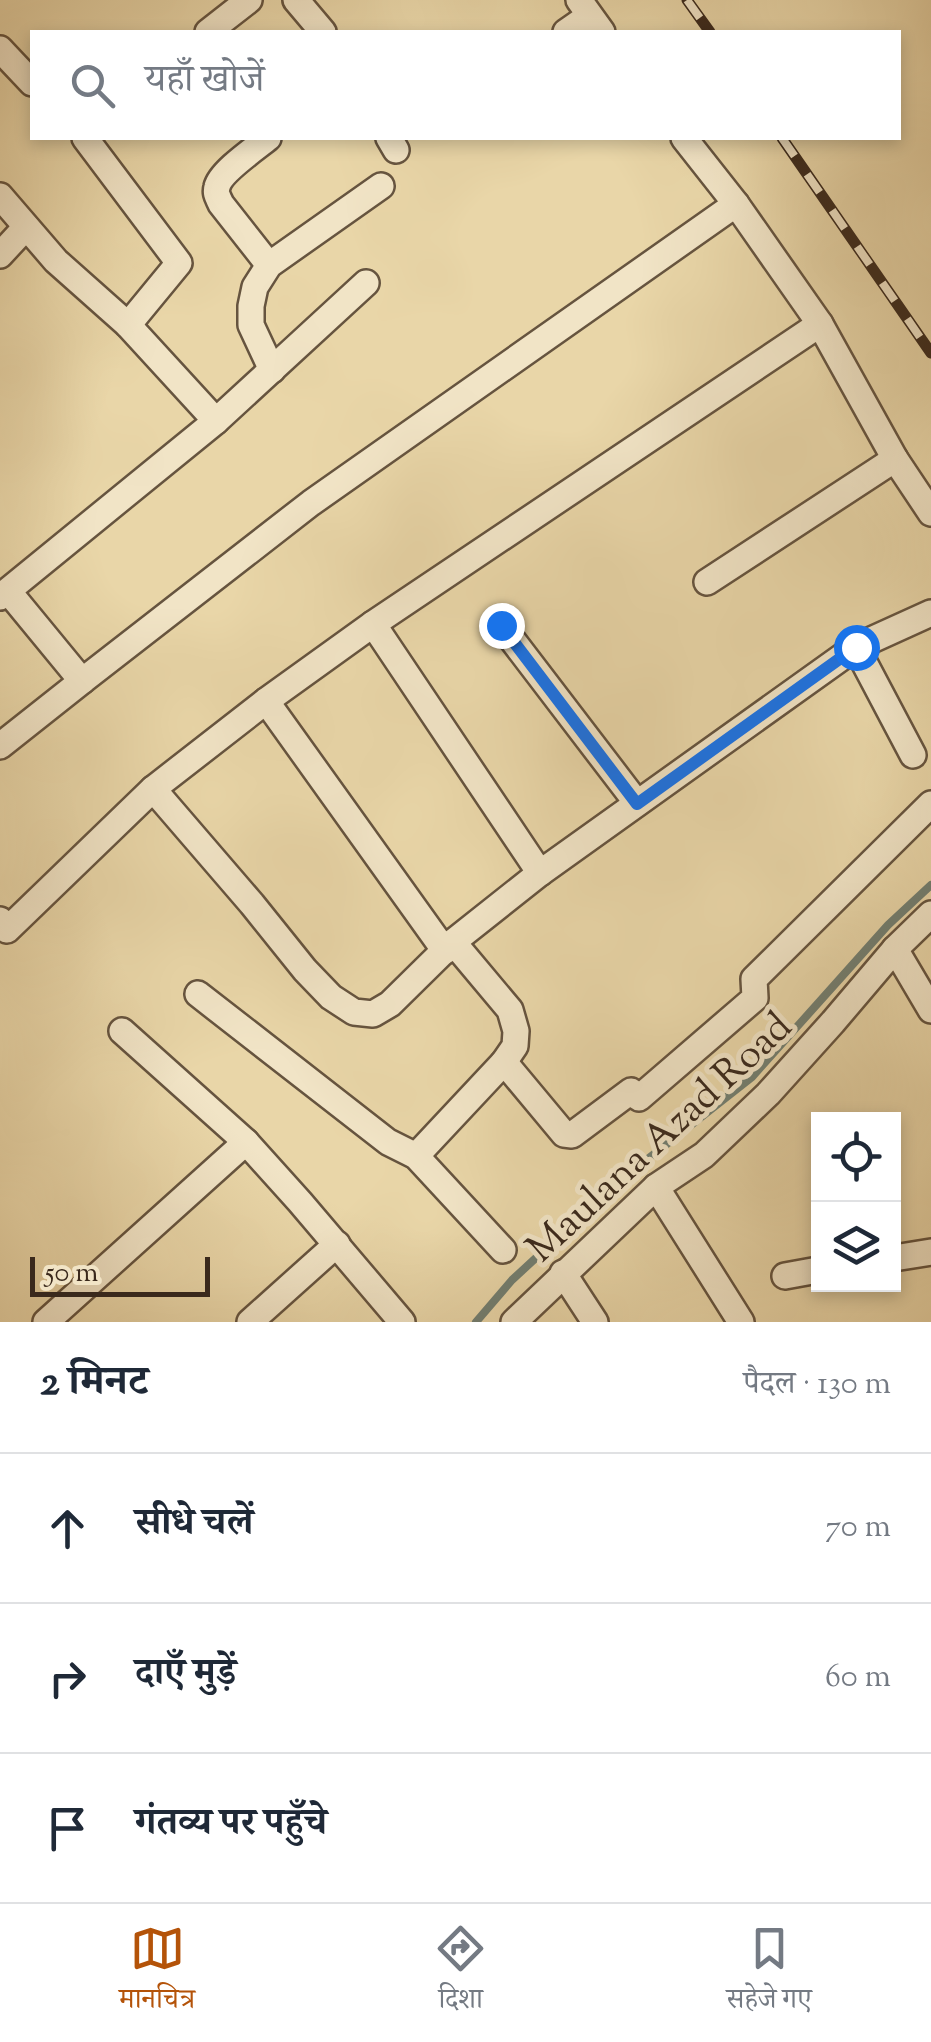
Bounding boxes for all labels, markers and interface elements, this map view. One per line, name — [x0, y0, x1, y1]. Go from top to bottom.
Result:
search box — [30, 30, 901, 140]
text: यहाँ खोजें — [145, 55, 264, 109]
icon: search — [65, 58, 120, 113]
route end — [479, 603, 525, 649]
route start — [834, 625, 880, 671]
street label: Maulana Azad Road — [516, 1001, 806, 1278]
map controls — [811, 1112, 901, 1292]
button: locate — [811, 1112, 901, 1202]
button: layers — [811, 1202, 901, 1292]
scale bar — [30, 1252, 210, 1296]
text: 50 m — [45, 1254, 99, 1294]
text: 2 मिनट — [40, 1354, 148, 1414]
text: पैदल · 130 m — [743, 1362, 891, 1408]
text: सीधे चलें — [135, 1498, 253, 1552]
icon: ahead — [40, 1501, 95, 1556]
text: 70 m — [825, 1505, 891, 1551]
text: दाएँ मुड़ें — [135, 1648, 236, 1702]
icon: right — [40, 1651, 95, 1706]
text: 60 m — [825, 1655, 891, 1701]
text: गंतव्य पर पहुँचे — [135, 1798, 327, 1852]
icon: arrive — [40, 1801, 95, 1856]
tab: मानचित्र — [119, 1921, 195, 2026]
tab: दिशा — [433, 1921, 488, 2026]
tab: सहेजे गए — [726, 1921, 812, 2026]

